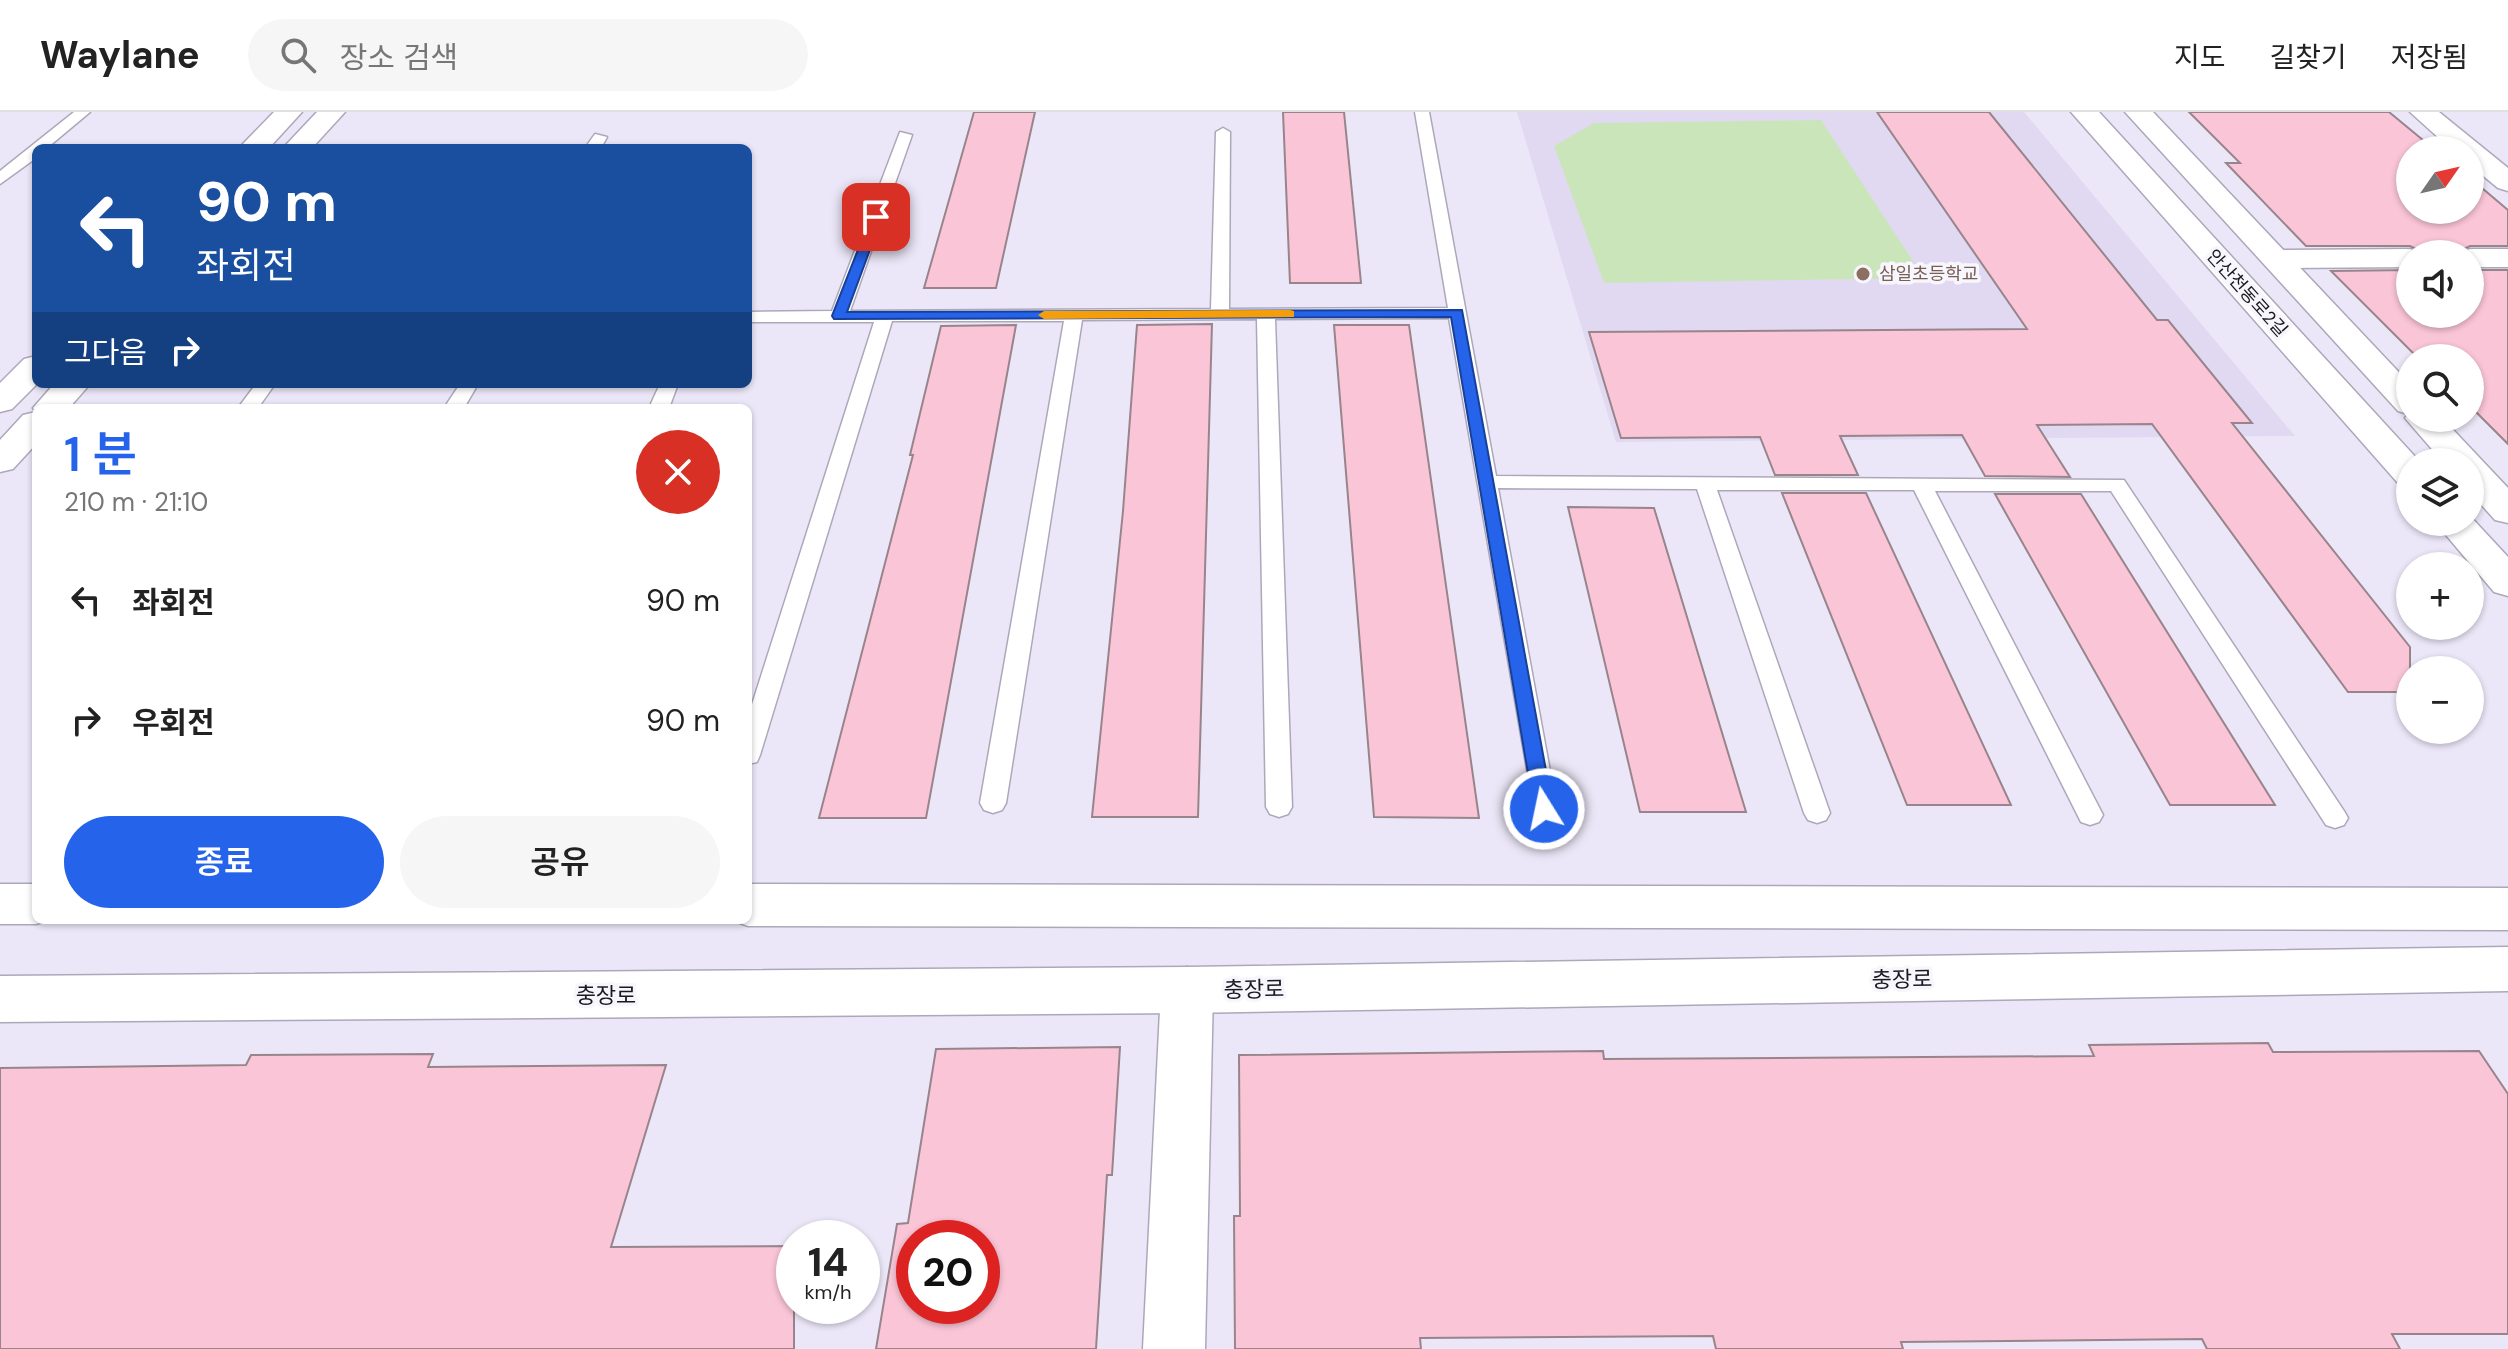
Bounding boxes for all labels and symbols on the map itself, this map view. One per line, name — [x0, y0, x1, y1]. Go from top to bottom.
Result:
north arrow — [2396, 136, 2484, 224]
pin — [842, 183, 910, 251]
street label: 안산천동로2길 — [2201, 244, 2293, 342]
place label: 삼일초등학교 — [1879, 262, 1978, 286]
marker: 삼일초등학교 — [1854, 265, 1872, 283]
position arrow — [1502, 767, 1586, 851]
street label: 충장로 — [1871, 964, 1933, 995]
street label: 충장로 — [1223, 974, 1285, 1005]
street label: 충장로 — [576, 981, 636, 1010]
speed limit sign: 20 — [896, 1220, 1000, 1324]

